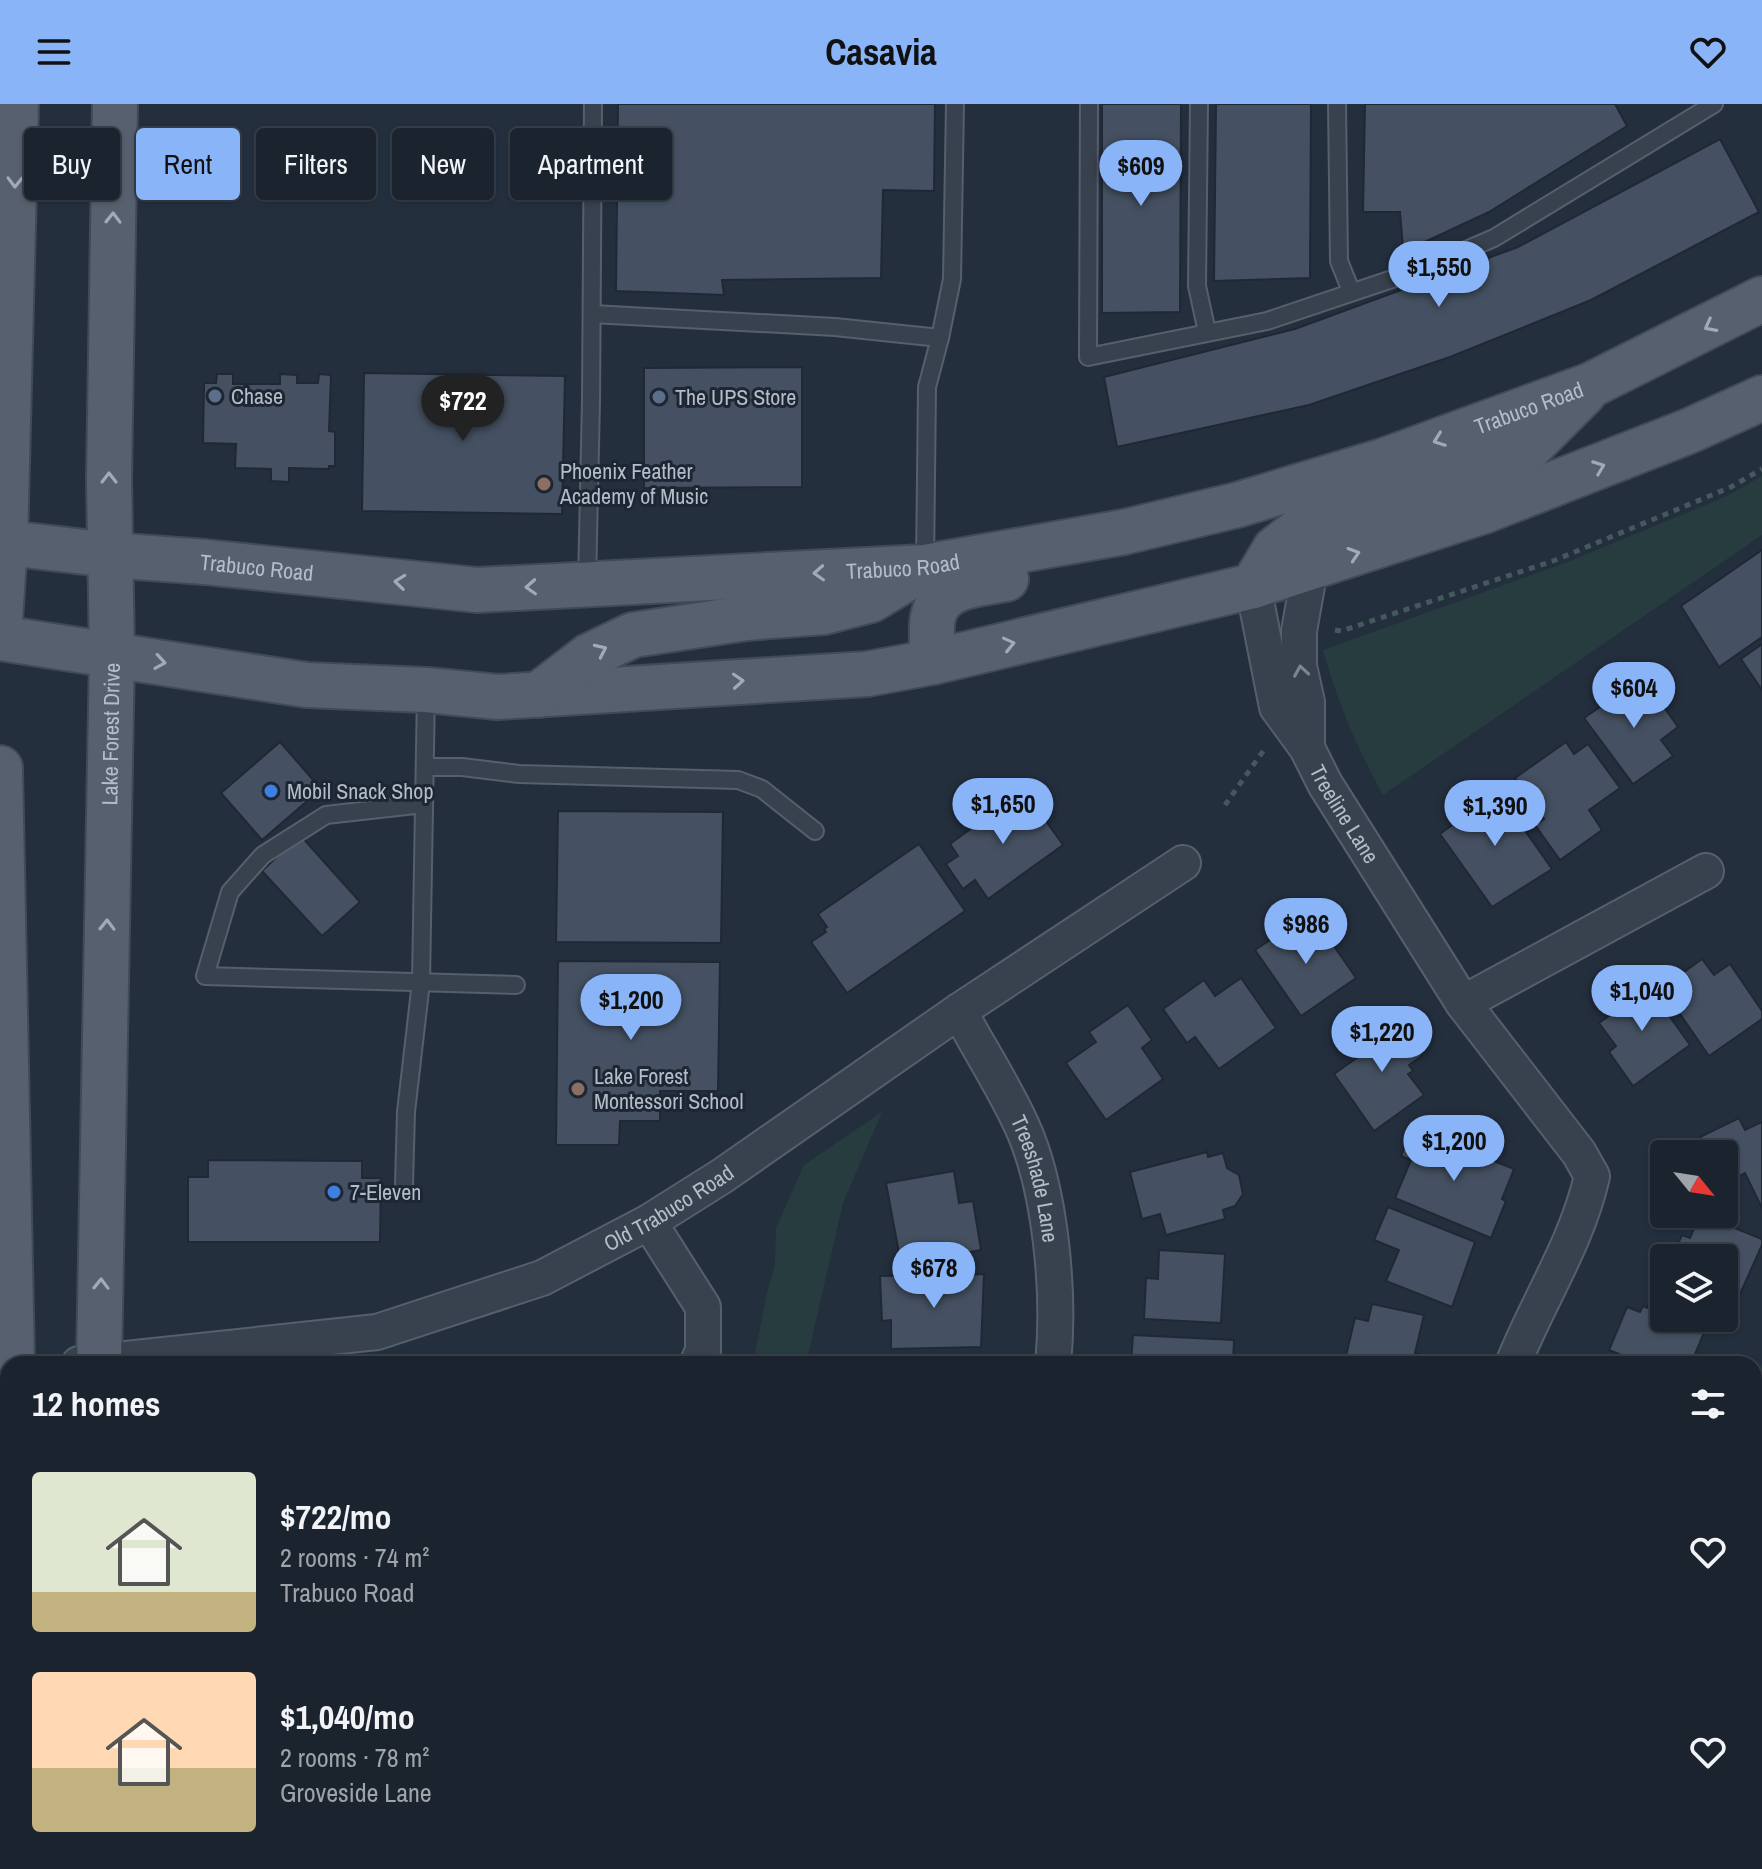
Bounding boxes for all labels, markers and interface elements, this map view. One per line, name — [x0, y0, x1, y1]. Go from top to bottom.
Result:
text: Casavia — [825, 28, 937, 76]
icon: menu — [32, 30, 76, 74]
icon: heart — [1686, 30, 1730, 74]
chip: Buy — [24, 128, 120, 200]
chip: Rent — [136, 128, 240, 200]
chip: Filters — [256, 128, 376, 200]
chip: New — [392, 128, 494, 200]
chip: Apartment — [510, 128, 672, 200]
pin: $609 — [1094, 140, 1188, 208]
text: $609 — [1117, 148, 1165, 183]
one-way arrow — [7, 176, 24, 189]
one-way arrow — [104, 211, 122, 224]
pin: $1,550 — [1374, 241, 1504, 309]
text: $1,550 — [1406, 249, 1472, 284]
one-way arrow — [1704, 317, 1719, 332]
street label: Trabuco Road — [1470, 374, 1587, 441]
pin: $722 — [416, 375, 510, 443]
place label: Chase — [231, 381, 283, 411]
place label: The UPS Store — [675, 382, 796, 412]
text: $722 — [439, 383, 487, 418]
marker: Chase — [206, 387, 224, 405]
marker: The UPS Store — [650, 388, 668, 406]
one-way arrow — [1433, 431, 1447, 447]
place label: Phoenix Feather Academy of Music — [559, 456, 708, 511]
one-way arrow — [1591, 460, 1605, 477]
one-way arrow — [100, 471, 118, 484]
marker: Phoenix Feather Academy of Music — [535, 475, 553, 493]
street label: Trabuco Road — [845, 546, 962, 586]
street label: Trabuco Road — [199, 547, 315, 588]
one-way arrow — [1346, 548, 1360, 564]
one-way arrow — [812, 564, 825, 581]
one-way arrow — [393, 574, 406, 591]
one-way arrow — [524, 578, 537, 595]
one-way arrow — [1001, 636, 1015, 653]
one-way arrow — [593, 644, 608, 660]
one-way arrow — [153, 652, 167, 669]
street label: Lake Forest Drive — [94, 662, 127, 806]
pin: $604 — [1587, 662, 1681, 730]
one-way arrow — [1293, 664, 1310, 677]
text: $604 — [1610, 670, 1658, 705]
one-way arrow — [732, 673, 745, 690]
street label: Treeline Lane — [1303, 760, 1386, 869]
place label: Mobil Snack Shop — [287, 776, 433, 806]
pin: $1,650 — [938, 778, 1068, 846]
pin: $1,390 — [1430, 780, 1560, 848]
marker: Mobil Snack Shop — [262, 782, 280, 800]
text: $1,650 — [970, 786, 1036, 821]
text: $1,390 — [1462, 788, 1528, 823]
pin: $986 — [1259, 898, 1353, 966]
text: $986 — [1282, 906, 1330, 941]
one-way arrow — [98, 918, 116, 931]
pin: $1,040 — [1577, 965, 1707, 1033]
text: $1,040 — [1609, 973, 1675, 1008]
pin: $1,200 — [566, 974, 696, 1042]
text: $1,200 — [598, 982, 664, 1017]
pin: $1,220 — [1317, 1006, 1447, 1074]
text: $1,220 — [1349, 1014, 1415, 1049]
place label: Lake Forest Montessori School — [594, 1061, 743, 1116]
marker: Lake Forest Montessori School — [569, 1080, 587, 1098]
street label: Treeshade Lane — [1004, 1110, 1066, 1244]
pin: $1,200 — [1389, 1115, 1519, 1183]
text: $1,200 — [1421, 1123, 1487, 1158]
north arrow — [1650, 1140, 1738, 1228]
map controls — [1650, 1140, 1738, 1332]
street label: Old Trabuco Road — [598, 1157, 740, 1258]
place label: 7-Eleven — [350, 1177, 421, 1207]
marker: 7-Eleven — [325, 1183, 343, 1201]
pin: $678 — [887, 1242, 981, 1310]
button: layers — [1650, 1244, 1738, 1332]
text: $678 — [910, 1250, 958, 1285]
one-way arrow — [92, 1277, 110, 1290]
text: 12 homes — [32, 1381, 161, 1427]
icon: filters — [1686, 1382, 1730, 1426]
text: $722/mo — [280, 1494, 392, 1540]
icon: home — [96, 1504, 192, 1600]
icon: heart — [1686, 1530, 1730, 1574]
text: 2 rooms · 74 m² — [280, 1540, 429, 1575]
text: Trabuco Road — [280, 1575, 414, 1610]
text: $1,040/mo — [280, 1694, 415, 1740]
icon: home — [96, 1704, 192, 1800]
icon: heart — [1686, 1730, 1730, 1774]
text: 2 rooms · 78 m² — [280, 1740, 429, 1775]
text: Groveside Lane — [280, 1775, 432, 1810]

